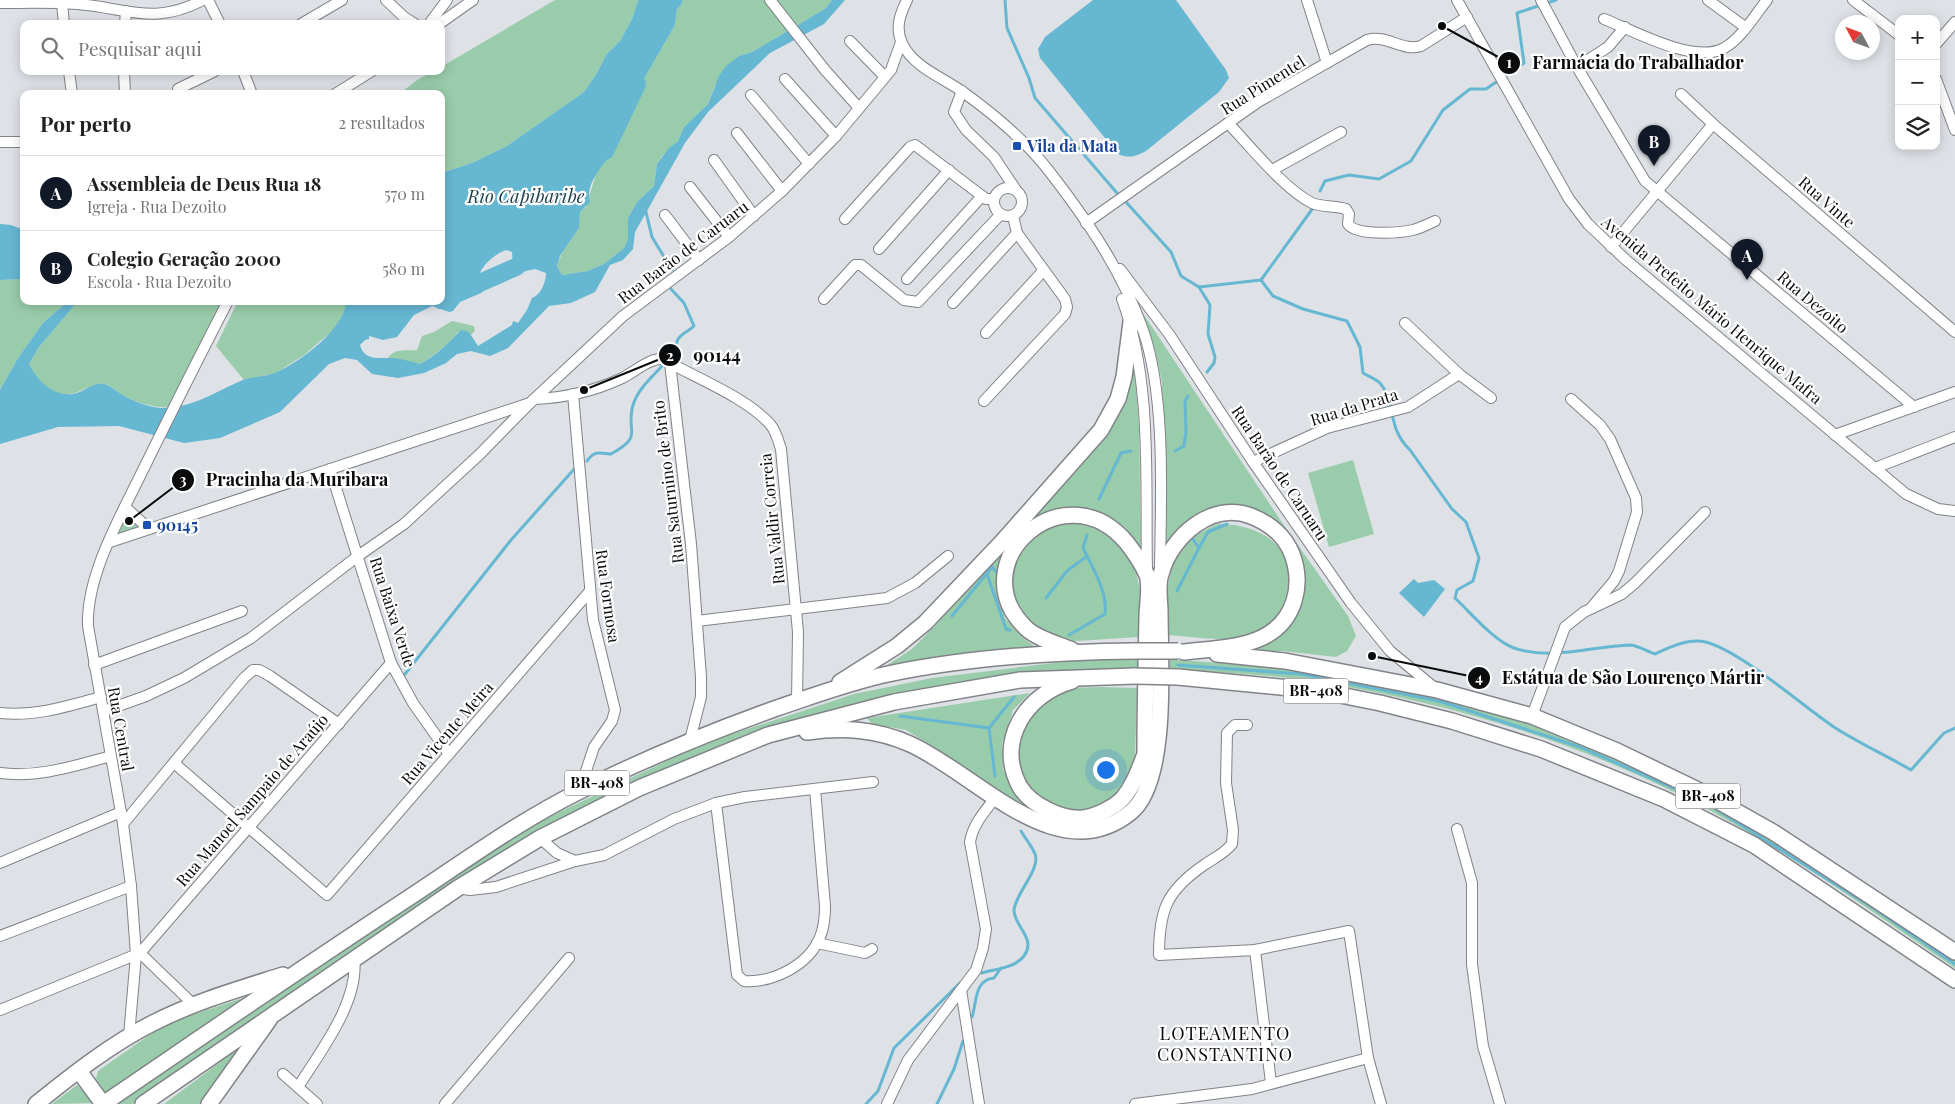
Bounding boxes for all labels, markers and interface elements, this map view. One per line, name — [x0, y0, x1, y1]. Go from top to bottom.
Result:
north arrow — [1835, 15, 1880, 60]
map controls — [1895, 15, 1940, 150]
button: + — [1895, 15, 1940, 60]
search box — [20, 20, 445, 75]
icon: search — [38, 34, 66, 62]
text: Pesquisar aqui — [78, 35, 202, 61]
callout: Farmácia do Trabalhador — [1497, 46, 1754, 79]
street label: Rua Pimentel — [1217, 50, 1309, 119]
text: Farmácia do Trabalhador — [1532, 50, 1744, 74]
text: 1 — [1506, 52, 1512, 72]
button: − — [1895, 60, 1940, 105]
button: layers — [1895, 105, 1940, 150]
text: Por perto — [40, 109, 131, 137]
text: 2 resultados — [339, 112, 425, 133]
pin: B — [1638, 125, 1670, 166]
place label: Vila da Mata — [1026, 135, 1118, 156]
marker: Vila da Mata — [1011, 140, 1023, 152]
text: Assembleia de Deus Rua 18 — [87, 170, 321, 196]
street label: Rua Vinte — [1795, 171, 1860, 232]
text: A — [51, 183, 61, 204]
text: 570 m — [384, 183, 425, 204]
water label: Rio Capibaribe — [467, 184, 585, 208]
text: Igreja · Rua Dezoito — [87, 196, 226, 217]
street label: Rua Barão de Caruaru — [613, 196, 752, 308]
street label: Avenida Prefeito Mário Henrique Mafra — [1598, 212, 1826, 408]
pin: A — [1731, 239, 1763, 280]
text: Colegio Geração 2000 — [87, 245, 281, 271]
text: B — [51, 258, 61, 279]
text: 580 m — [382, 258, 425, 279]
street label: Rua Dezoito — [1773, 266, 1853, 338]
text: Escola · Rua Dezoito — [87, 271, 231, 292]
callout: 90144 — [658, 339, 750, 372]
text: 90144 — [693, 343, 741, 367]
text: 2 — [666, 345, 674, 365]
street label: Rua da Prata — [1307, 383, 1400, 430]
street label: Rua Saturnino de Brito — [647, 399, 688, 565]
street label: Rua Barão de Caruaru — [1227, 401, 1333, 544]
street label: Rua Valdir Correia — [754, 453, 789, 586]
callout: Pracinha da Muribara — [170, 463, 398, 496]
text: Pracinha da Muribara — [206, 467, 389, 491]
text: 3 — [179, 469, 187, 489]
place label: 90145 — [157, 514, 198, 535]
marker: 90145 — [141, 519, 153, 531]
street label: Rua Formosa — [592, 548, 625, 644]
street label: Rua Baixa Verde — [366, 554, 421, 670]
callout: Estátua de São Lourenço Mártir — [1467, 661, 1775, 694]
text: Estátua de São Lourenço Mártir — [1502, 665, 1765, 689]
text: 4 — [1475, 667, 1483, 687]
street label: Rua Vicente Meira — [396, 677, 497, 789]
road number: BR-408 — [1284, 678, 1348, 704]
street label: Rua Central — [104, 685, 139, 773]
street label: Rua Manoel Sampaio de Araújo — [171, 709, 333, 890]
your location — [1093, 757, 1119, 783]
road number: BR-408 — [564, 770, 630, 796]
road number: BR-408 — [1676, 784, 1740, 808]
district label: LOTEAMENTO CONSTANTINO — [1157, 1021, 1293, 1066]

